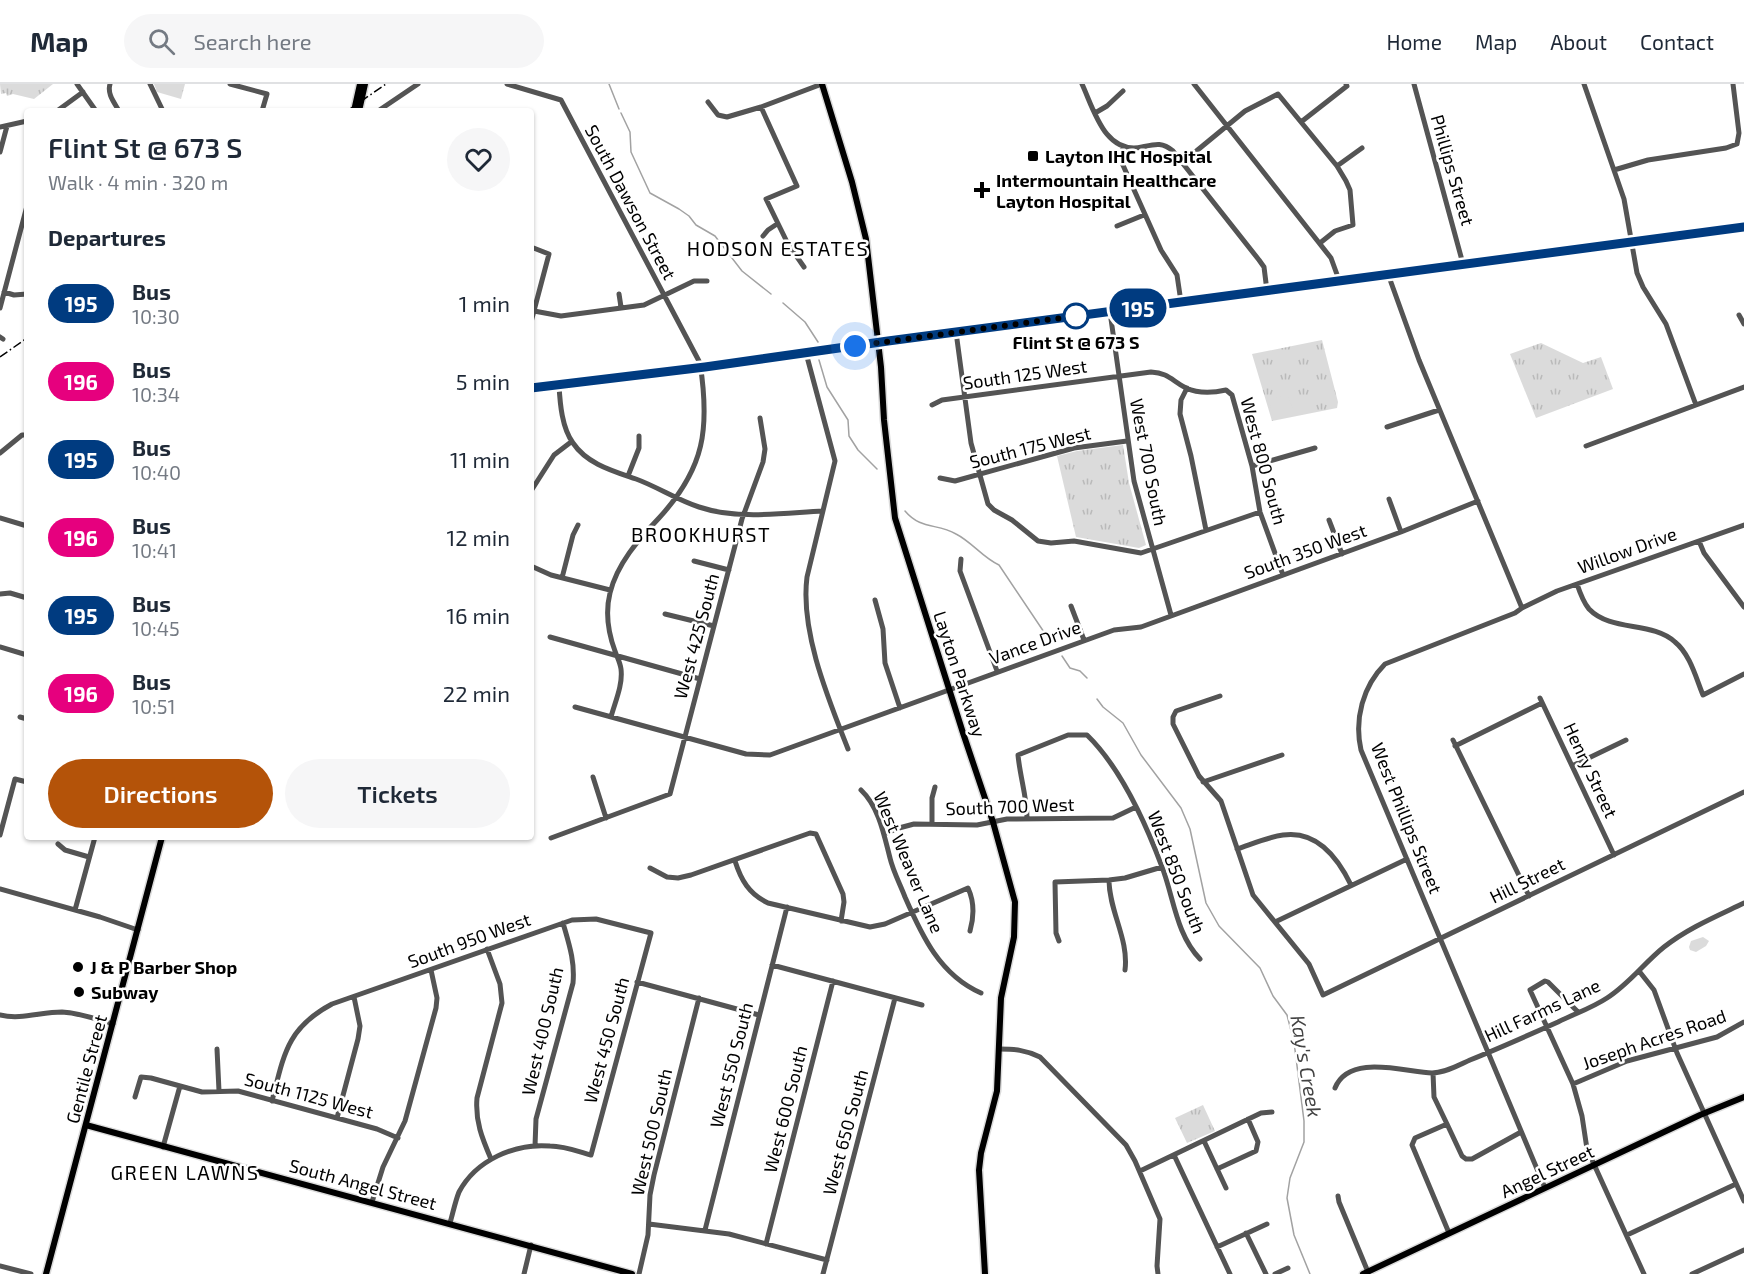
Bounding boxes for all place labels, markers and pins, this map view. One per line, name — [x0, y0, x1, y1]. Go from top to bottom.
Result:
place label: Layton IHC Hospital — [1045, 145, 1212, 167]
marker: Layton IHC Hospital — [1026, 149, 1040, 163]
place label: Intermountain Healthcare Layton Hospital — [996, 169, 1216, 212]
marker: Intermountain Healthcare Layton Hospital — [973, 181, 991, 199]
marker: Flint St @ 673 S — [1063, 303, 1089, 329]
place label: Flint St @ 673 S — [1012, 331, 1140, 353]
place label: J & P Barber Shop — [90, 956, 237, 978]
marker: J & P Barber Shop — [71, 960, 85, 974]
place label: Subway — [91, 981, 159, 1003]
marker: Subway — [72, 985, 86, 999]

